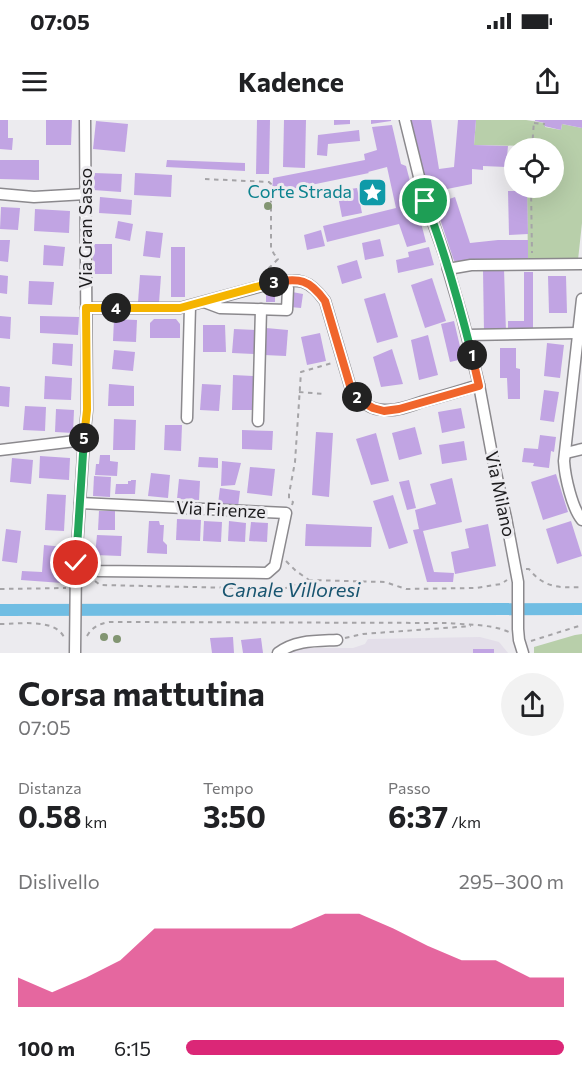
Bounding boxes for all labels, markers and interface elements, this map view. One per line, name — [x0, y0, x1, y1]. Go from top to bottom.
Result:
text: 07:05 — [30, 8, 90, 35]
icon: menu — [18, 65, 51, 98]
text: Kadence — [238, 65, 344, 98]
icon: share — [531, 65, 564, 98]
map controls — [504, 138, 564, 198]
button: locate — [504, 138, 564, 198]
street label: Via Gran Sasso — [74, 168, 96, 288]
pin — [399, 175, 450, 226]
place icon: Corte Strada — [357, 176, 389, 208]
place label: Corte Strada — [248, 180, 352, 202]
icon: arrive — [408, 184, 441, 217]
pin: 3 — [259, 267, 289, 297]
text: 3 — [269, 272, 279, 291]
pin: 4 — [101, 293, 131, 323]
text: 4 — [111, 298, 121, 317]
pin: 1 — [457, 340, 487, 370]
text: 1 — [468, 345, 476, 364]
pin: 2 — [342, 382, 372, 412]
text: 2 — [352, 387, 362, 406]
pin: 5 — [69, 423, 99, 453]
text: 5 — [79, 428, 89, 447]
street label: Via Milano — [481, 449, 521, 539]
street label: Via Firenze — [176, 496, 267, 522]
pin — [50, 537, 101, 588]
icon: check — [59, 546, 92, 579]
water label: Canale Villoresi — [222, 577, 361, 601]
text: Corsa mattutina — [18, 672, 265, 713]
button: share — [501, 673, 564, 736]
text: 07:05 — [18, 715, 71, 739]
text: Distanza — [18, 778, 82, 797]
text: Tempo — [203, 778, 253, 797]
text: Passo — [388, 778, 431, 797]
text: 0.58 — [18, 797, 82, 834]
text: 3:50 — [203, 797, 266, 834]
text: 6:37 — [388, 797, 448, 834]
text: km — [82, 812, 107, 831]
text: /km — [448, 812, 481, 831]
text: Dislivello — [18, 869, 100, 893]
text: 295–300 m — [459, 869, 564, 893]
text: 100 m — [18, 1036, 75, 1060]
text: 6:15 — [114, 1036, 151, 1060]

